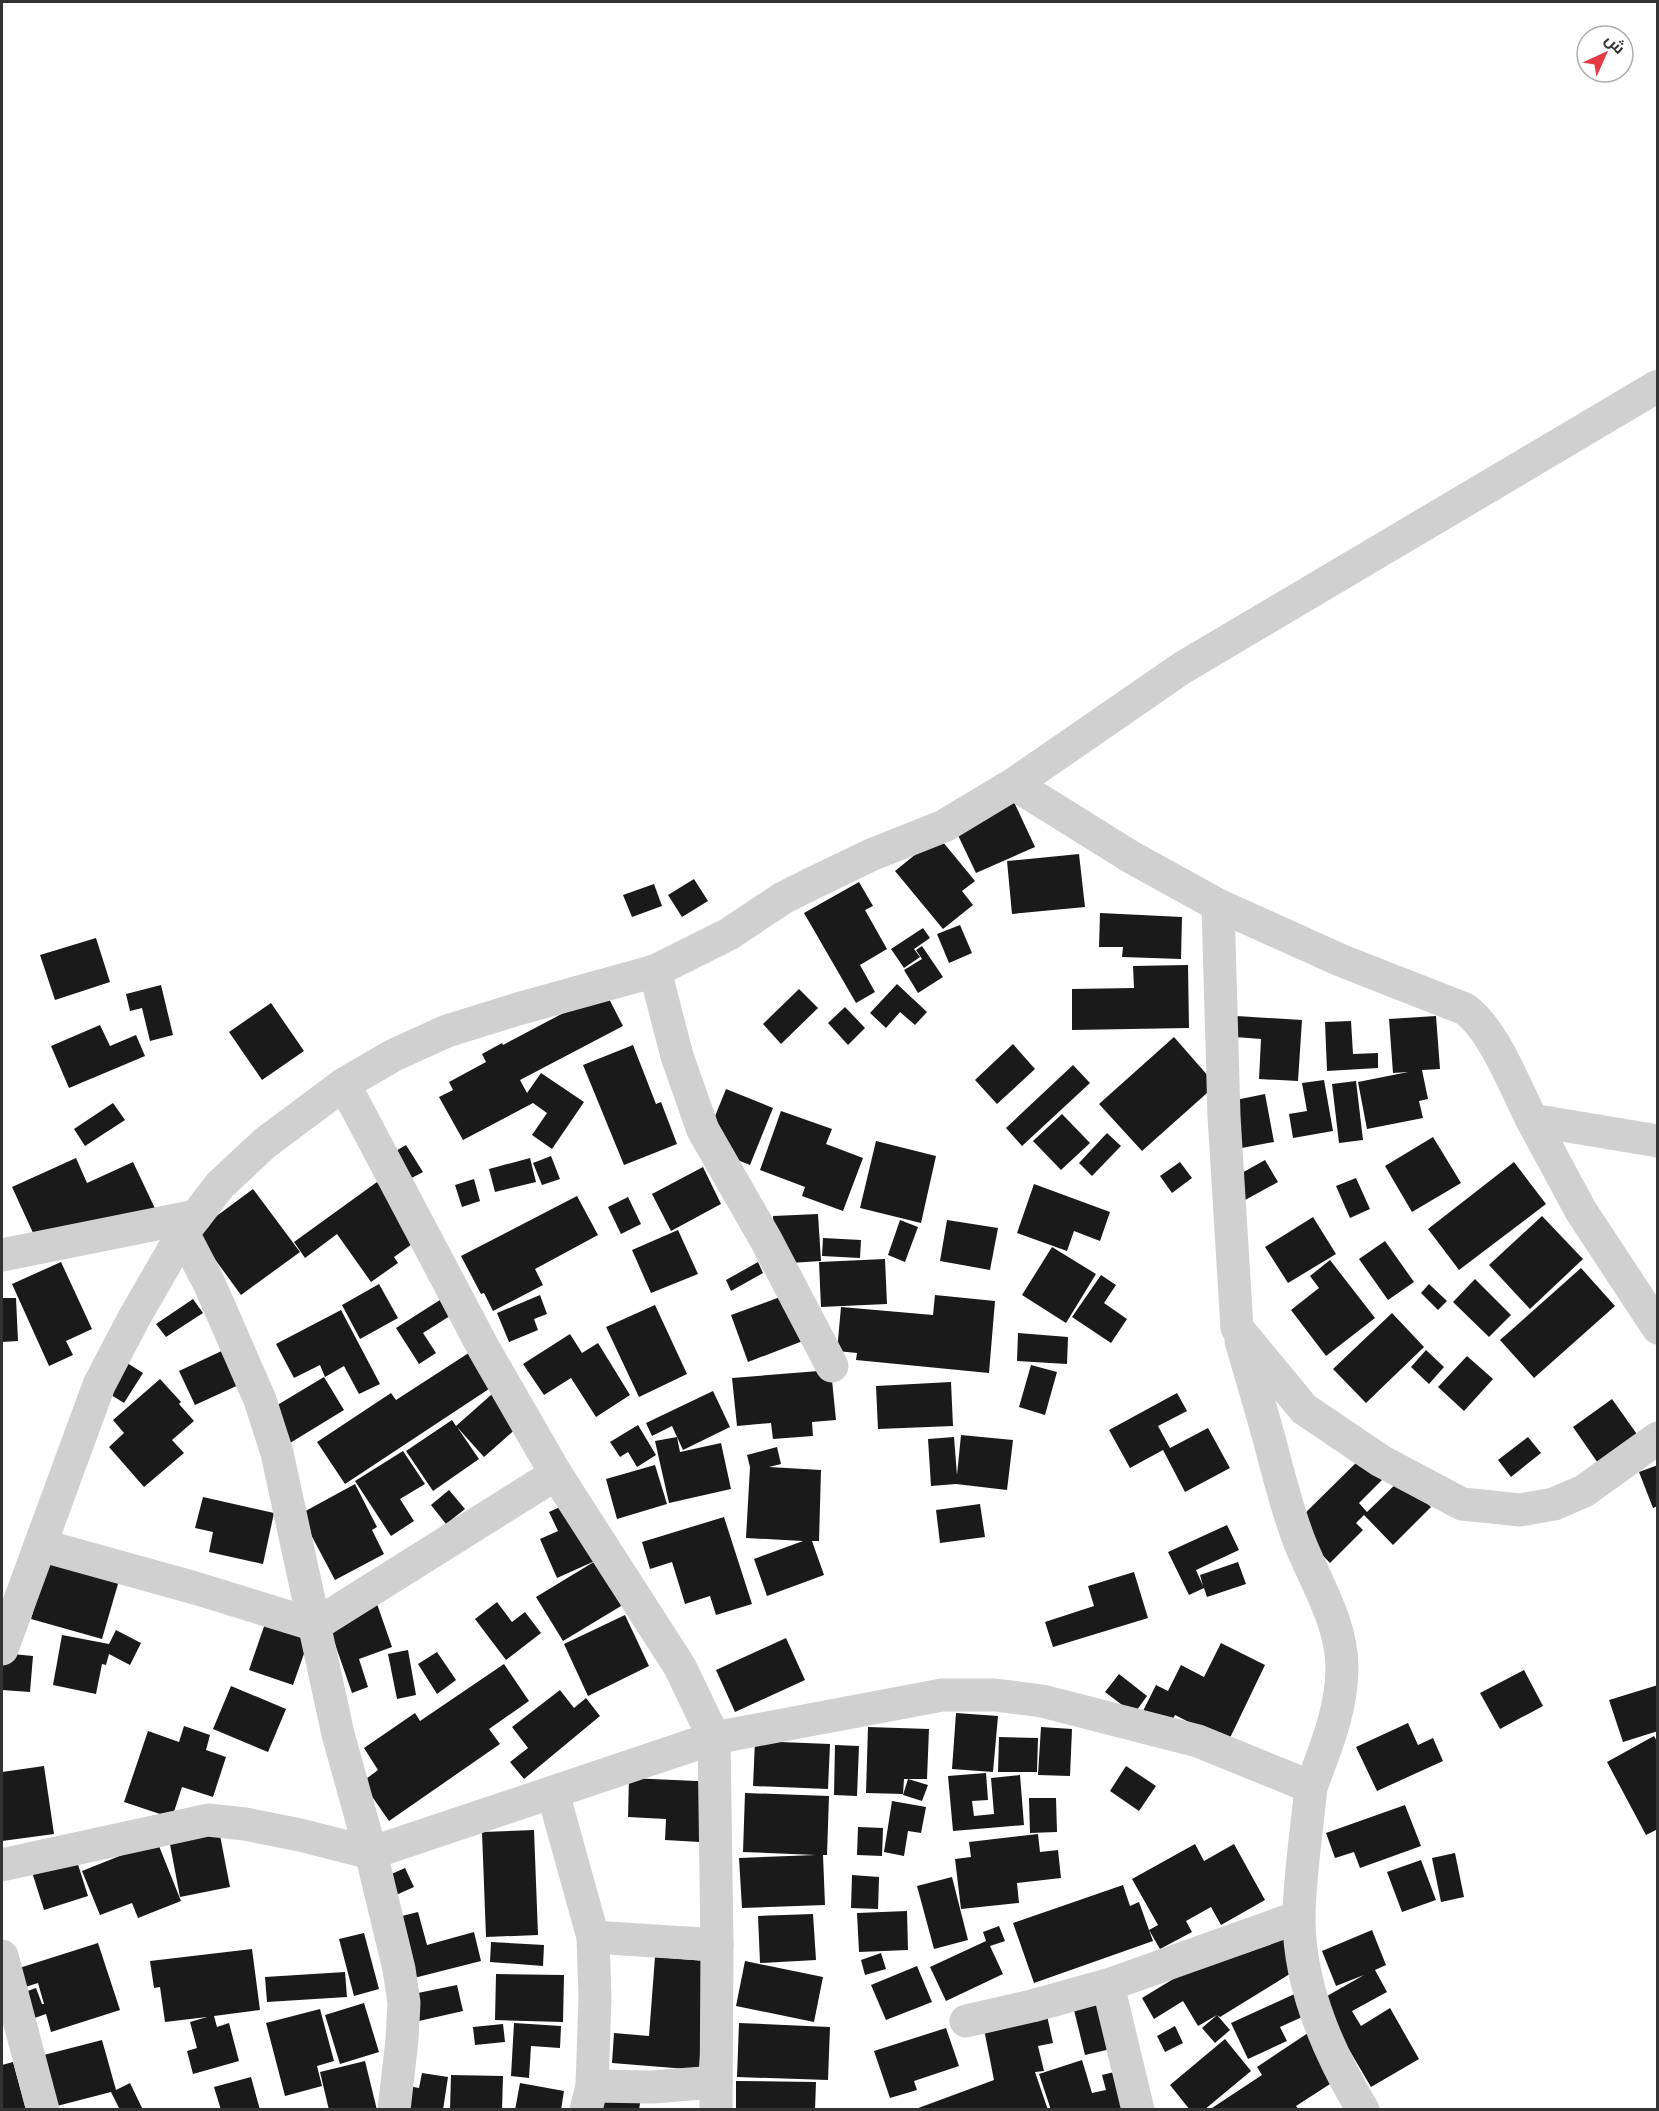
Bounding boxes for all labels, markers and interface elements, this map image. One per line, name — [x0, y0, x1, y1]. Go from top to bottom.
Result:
north arrow — [1575, 24, 1635, 84]
text: ش — [1601, 30, 1629, 58]

